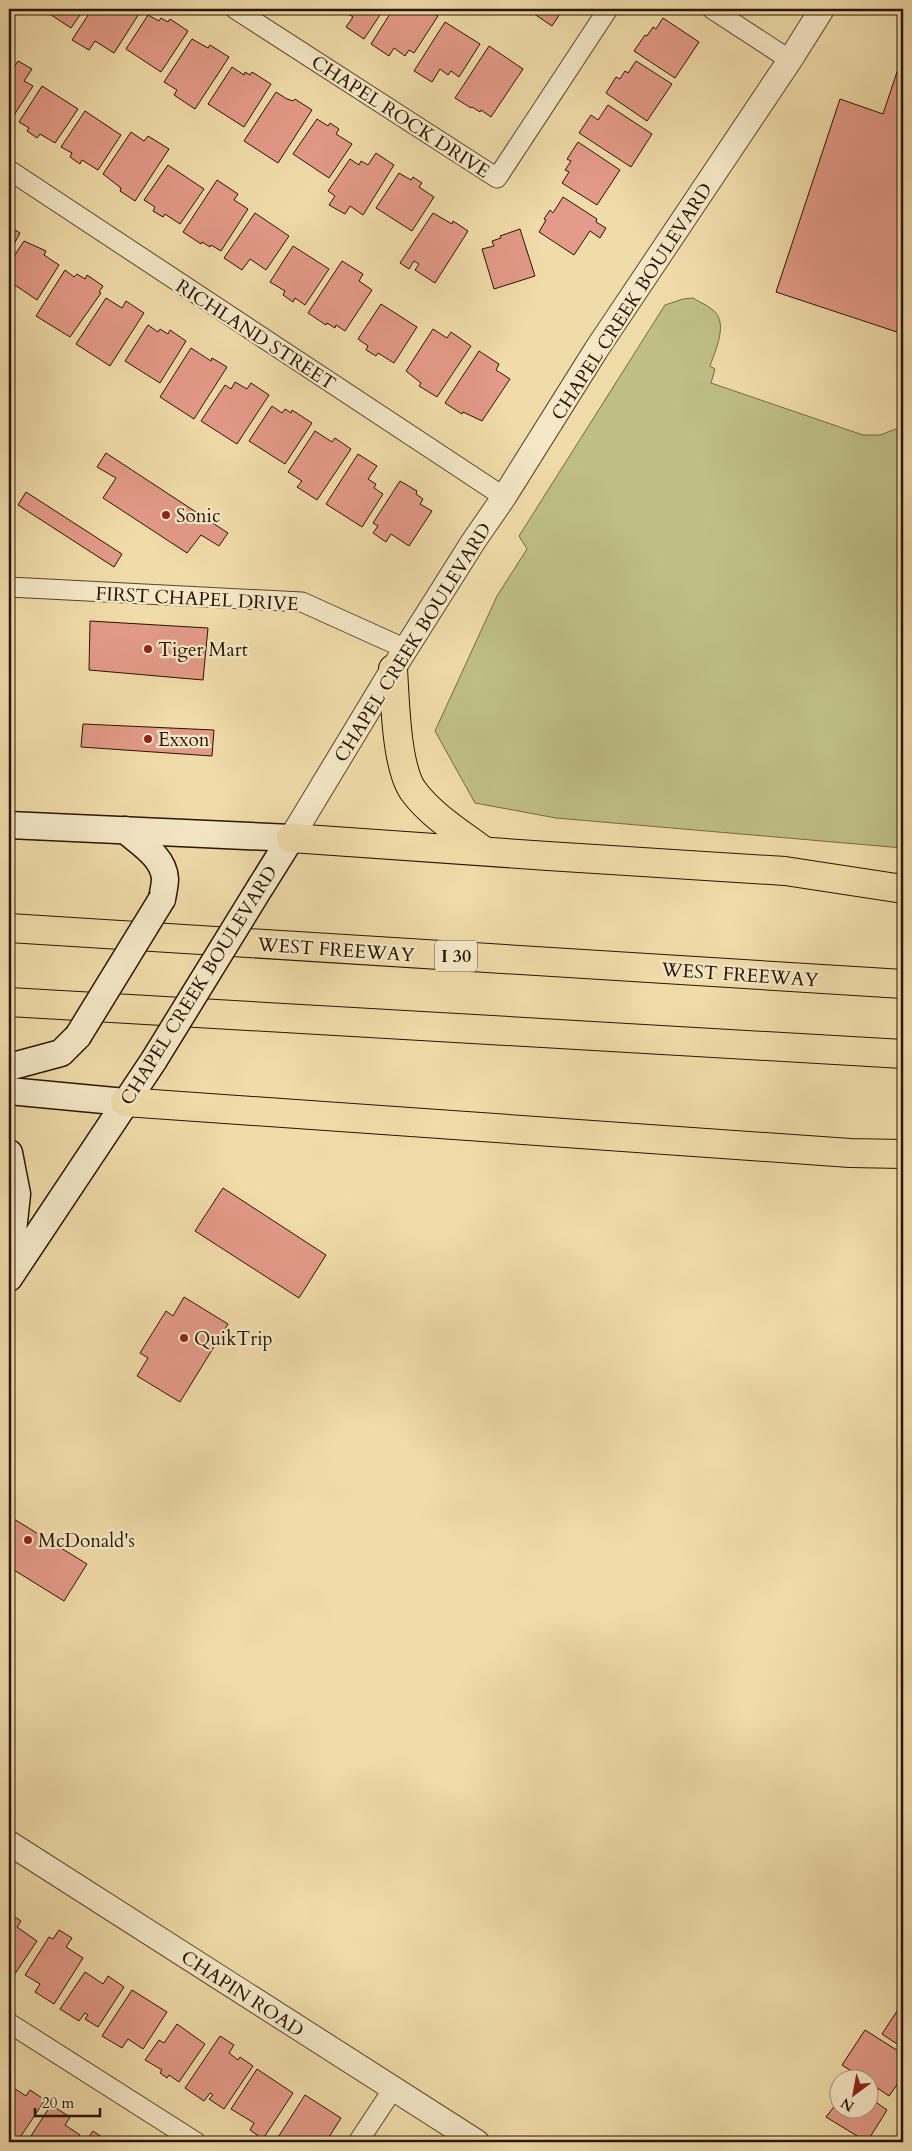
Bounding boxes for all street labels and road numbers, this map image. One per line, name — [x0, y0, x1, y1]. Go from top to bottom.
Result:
street label: CHAPEL ROCK DRIVE — [306, 49, 495, 184]
street label: CHAPEL CREEK BOULEVARD — [545, 178, 718, 425]
street label: RICHLAND STREET — [170, 273, 341, 396]
street label: CHAPEL CREEK BOULEVARD — [328, 518, 498, 767]
street label: FIRST CHAPEL DRIVE — [95, 581, 299, 617]
street label: CHAPEL CREEK BOULEVARD — [114, 861, 284, 1110]
street label: WEST FREEWAY — [256, 931, 416, 969]
road number: I 30 — [435, 940, 477, 971]
street label: WEST FREEWAY — [660, 956, 820, 994]
street label: CHAPIN ROAD — [176, 1944, 309, 2043]

